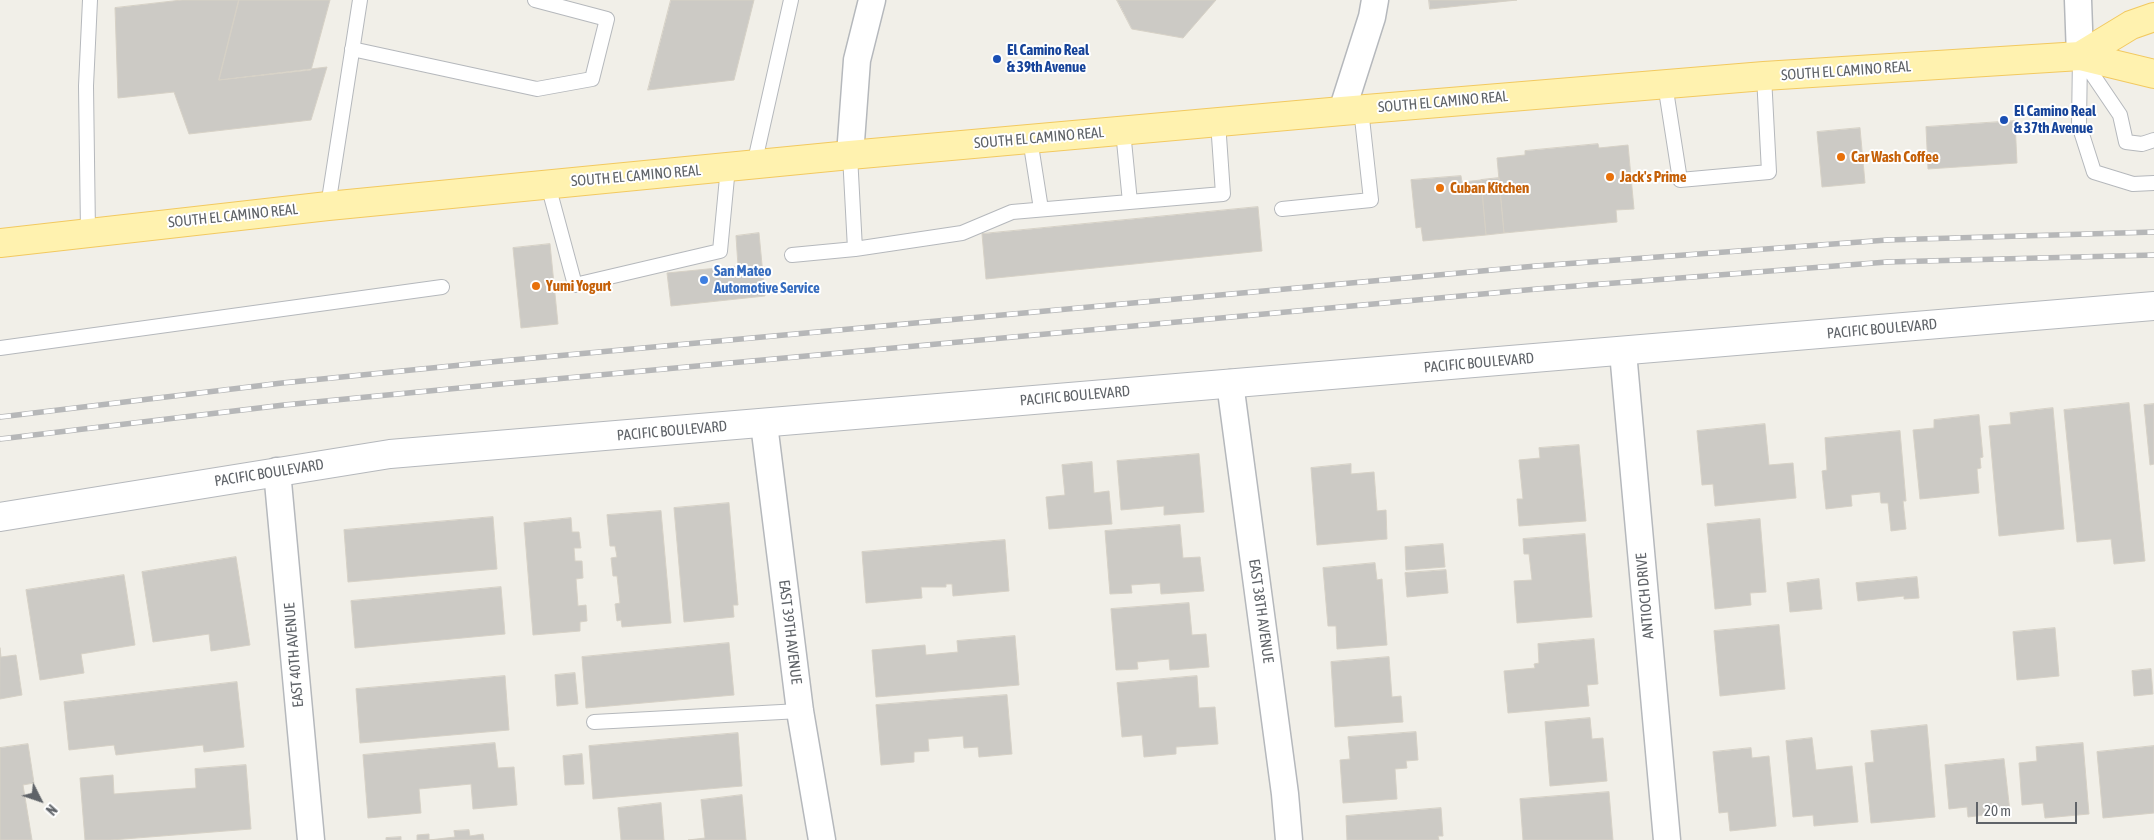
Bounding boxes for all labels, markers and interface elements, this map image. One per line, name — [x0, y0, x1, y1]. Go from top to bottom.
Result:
place label: El Camino Real & 39th Avenue — [1007, 41, 1089, 76]
marker: El Camino Real & 39th Avenue — [991, 53, 1003, 65]
street label: SOUTH EL CAMINO REAL — [1780, 57, 1912, 85]
street label: SOUTH EL CAMINO REAL — [1377, 87, 1509, 117]
place label: El Camino Real & 37th Avenue — [2014, 102, 2096, 137]
marker: El Camino Real & 37th Avenue — [1998, 114, 2010, 126]
street label: SOUTH EL CAMINO REAL — [973, 123, 1105, 153]
place label: Car Wash Coffee — [1851, 148, 1939, 166]
marker: Car Wash Coffee — [1835, 151, 1847, 163]
street label: SOUTH EL CAMINO REAL — [570, 161, 702, 191]
place label: Jack's Prime — [1620, 168, 1687, 186]
marker: Jack's Prime — [1604, 171, 1616, 183]
place label: Cuban Kitchen — [1450, 179, 1529, 197]
marker: Cuban Kitchen — [1434, 182, 1446, 194]
street label: SOUTH EL CAMINO REAL — [167, 200, 299, 232]
place label: San Mateo Automotive Service — [714, 262, 820, 297]
marker: San Mateo Automotive Service — [698, 274, 710, 286]
place label: Yumi Yogurt — [546, 277, 611, 295]
marker: Yumi Yogurt — [530, 280, 542, 292]
street label: PACIFIC BOULEVARD — [1826, 315, 1938, 343]
street label: PACIFIC BOULEVARD — [1423, 349, 1535, 377]
street label: PACIFIC BOULEVARD — [1019, 382, 1131, 410]
street label: PACIFIC BOULEVARD — [616, 417, 728, 445]
street label: PACIFIC BOULEVARD — [213, 455, 325, 491]
street label: ANTIOCH DRIVE — [1632, 552, 1658, 640]
street label: EAST 38TH AVENUE — [1245, 558, 1277, 664]
street label: EAST 39TH AVENUE — [775, 579, 805, 685]
street label: EAST 40TH AVENUE — [280, 602, 308, 708]
north arrow — [15, 775, 65, 825]
scale bar — [1979, 792, 2080, 824]
text: N — [43, 801, 60, 818]
text: 20 m — [1984, 802, 2011, 819]

